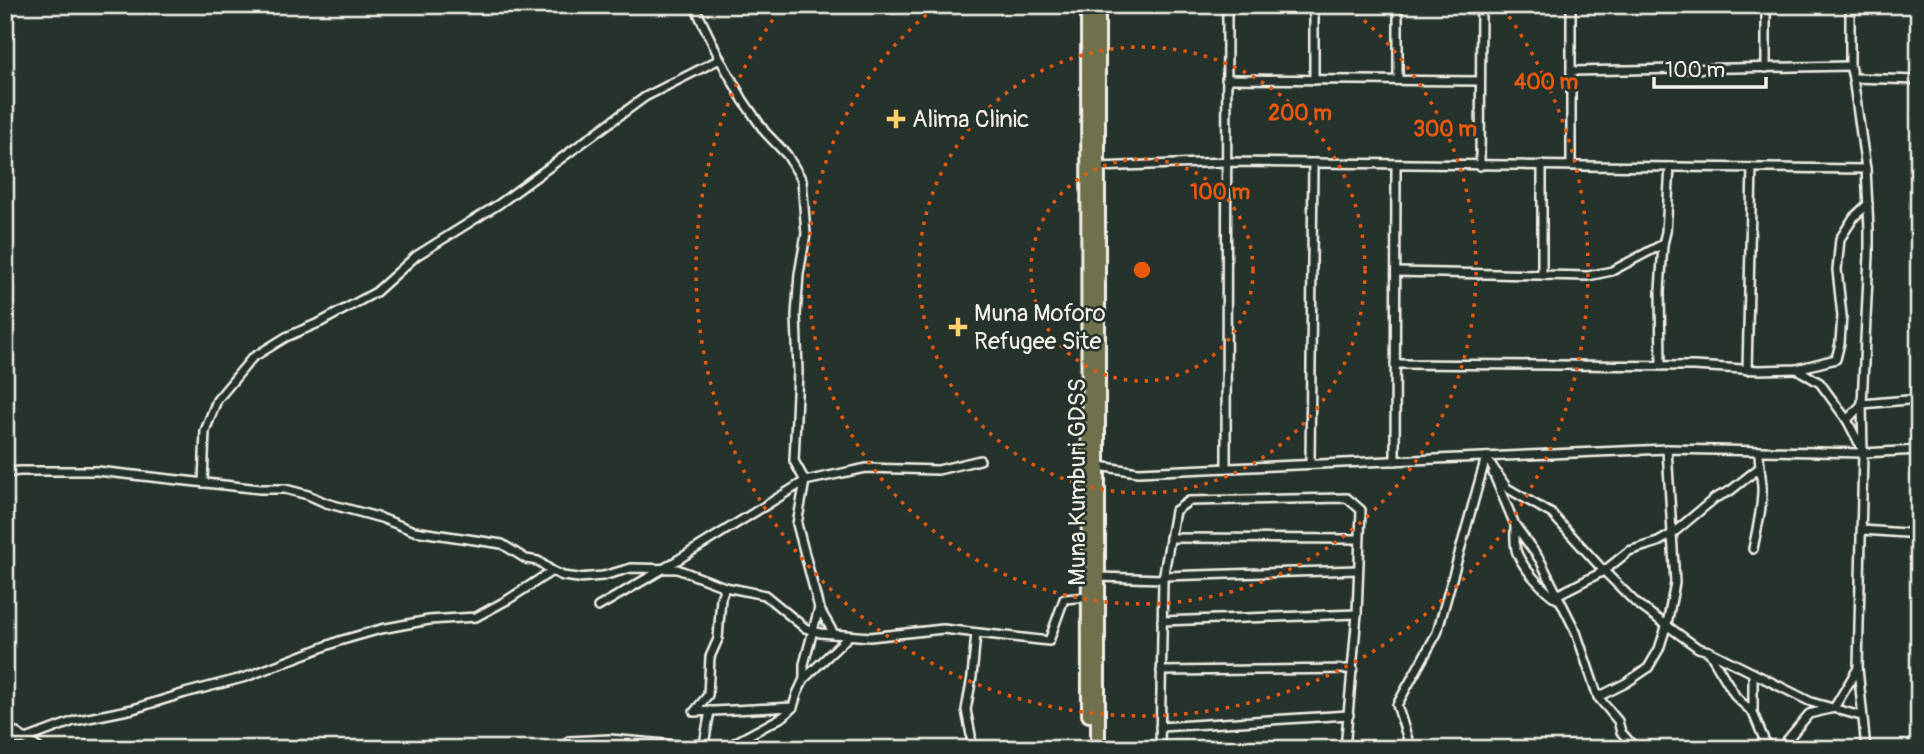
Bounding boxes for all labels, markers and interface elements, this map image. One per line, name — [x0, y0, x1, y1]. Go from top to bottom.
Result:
scale bar — [1654, 46, 1766, 90]
text: 100 m — [1665, 57, 1725, 84]
text: 400 m — [1514, 69, 1578, 96]
text: 200 m — [1268, 100, 1332, 127]
place label: Alima Clinic — [912, 105, 1029, 134]
marker: Alima Clinic — [886, 109, 906, 129]
text: 300 m — [1413, 116, 1477, 143]
text: 100 m — [1190, 179, 1250, 206]
centre of rings — [1130, 258, 1154, 282]
place label: Muna Moforo Refugee Site — [974, 299, 1106, 356]
marker: Muna Moforo Refugee Site — [948, 317, 968, 337]
street label: Muna Kumburi GDSS — [1063, 378, 1092, 586]

